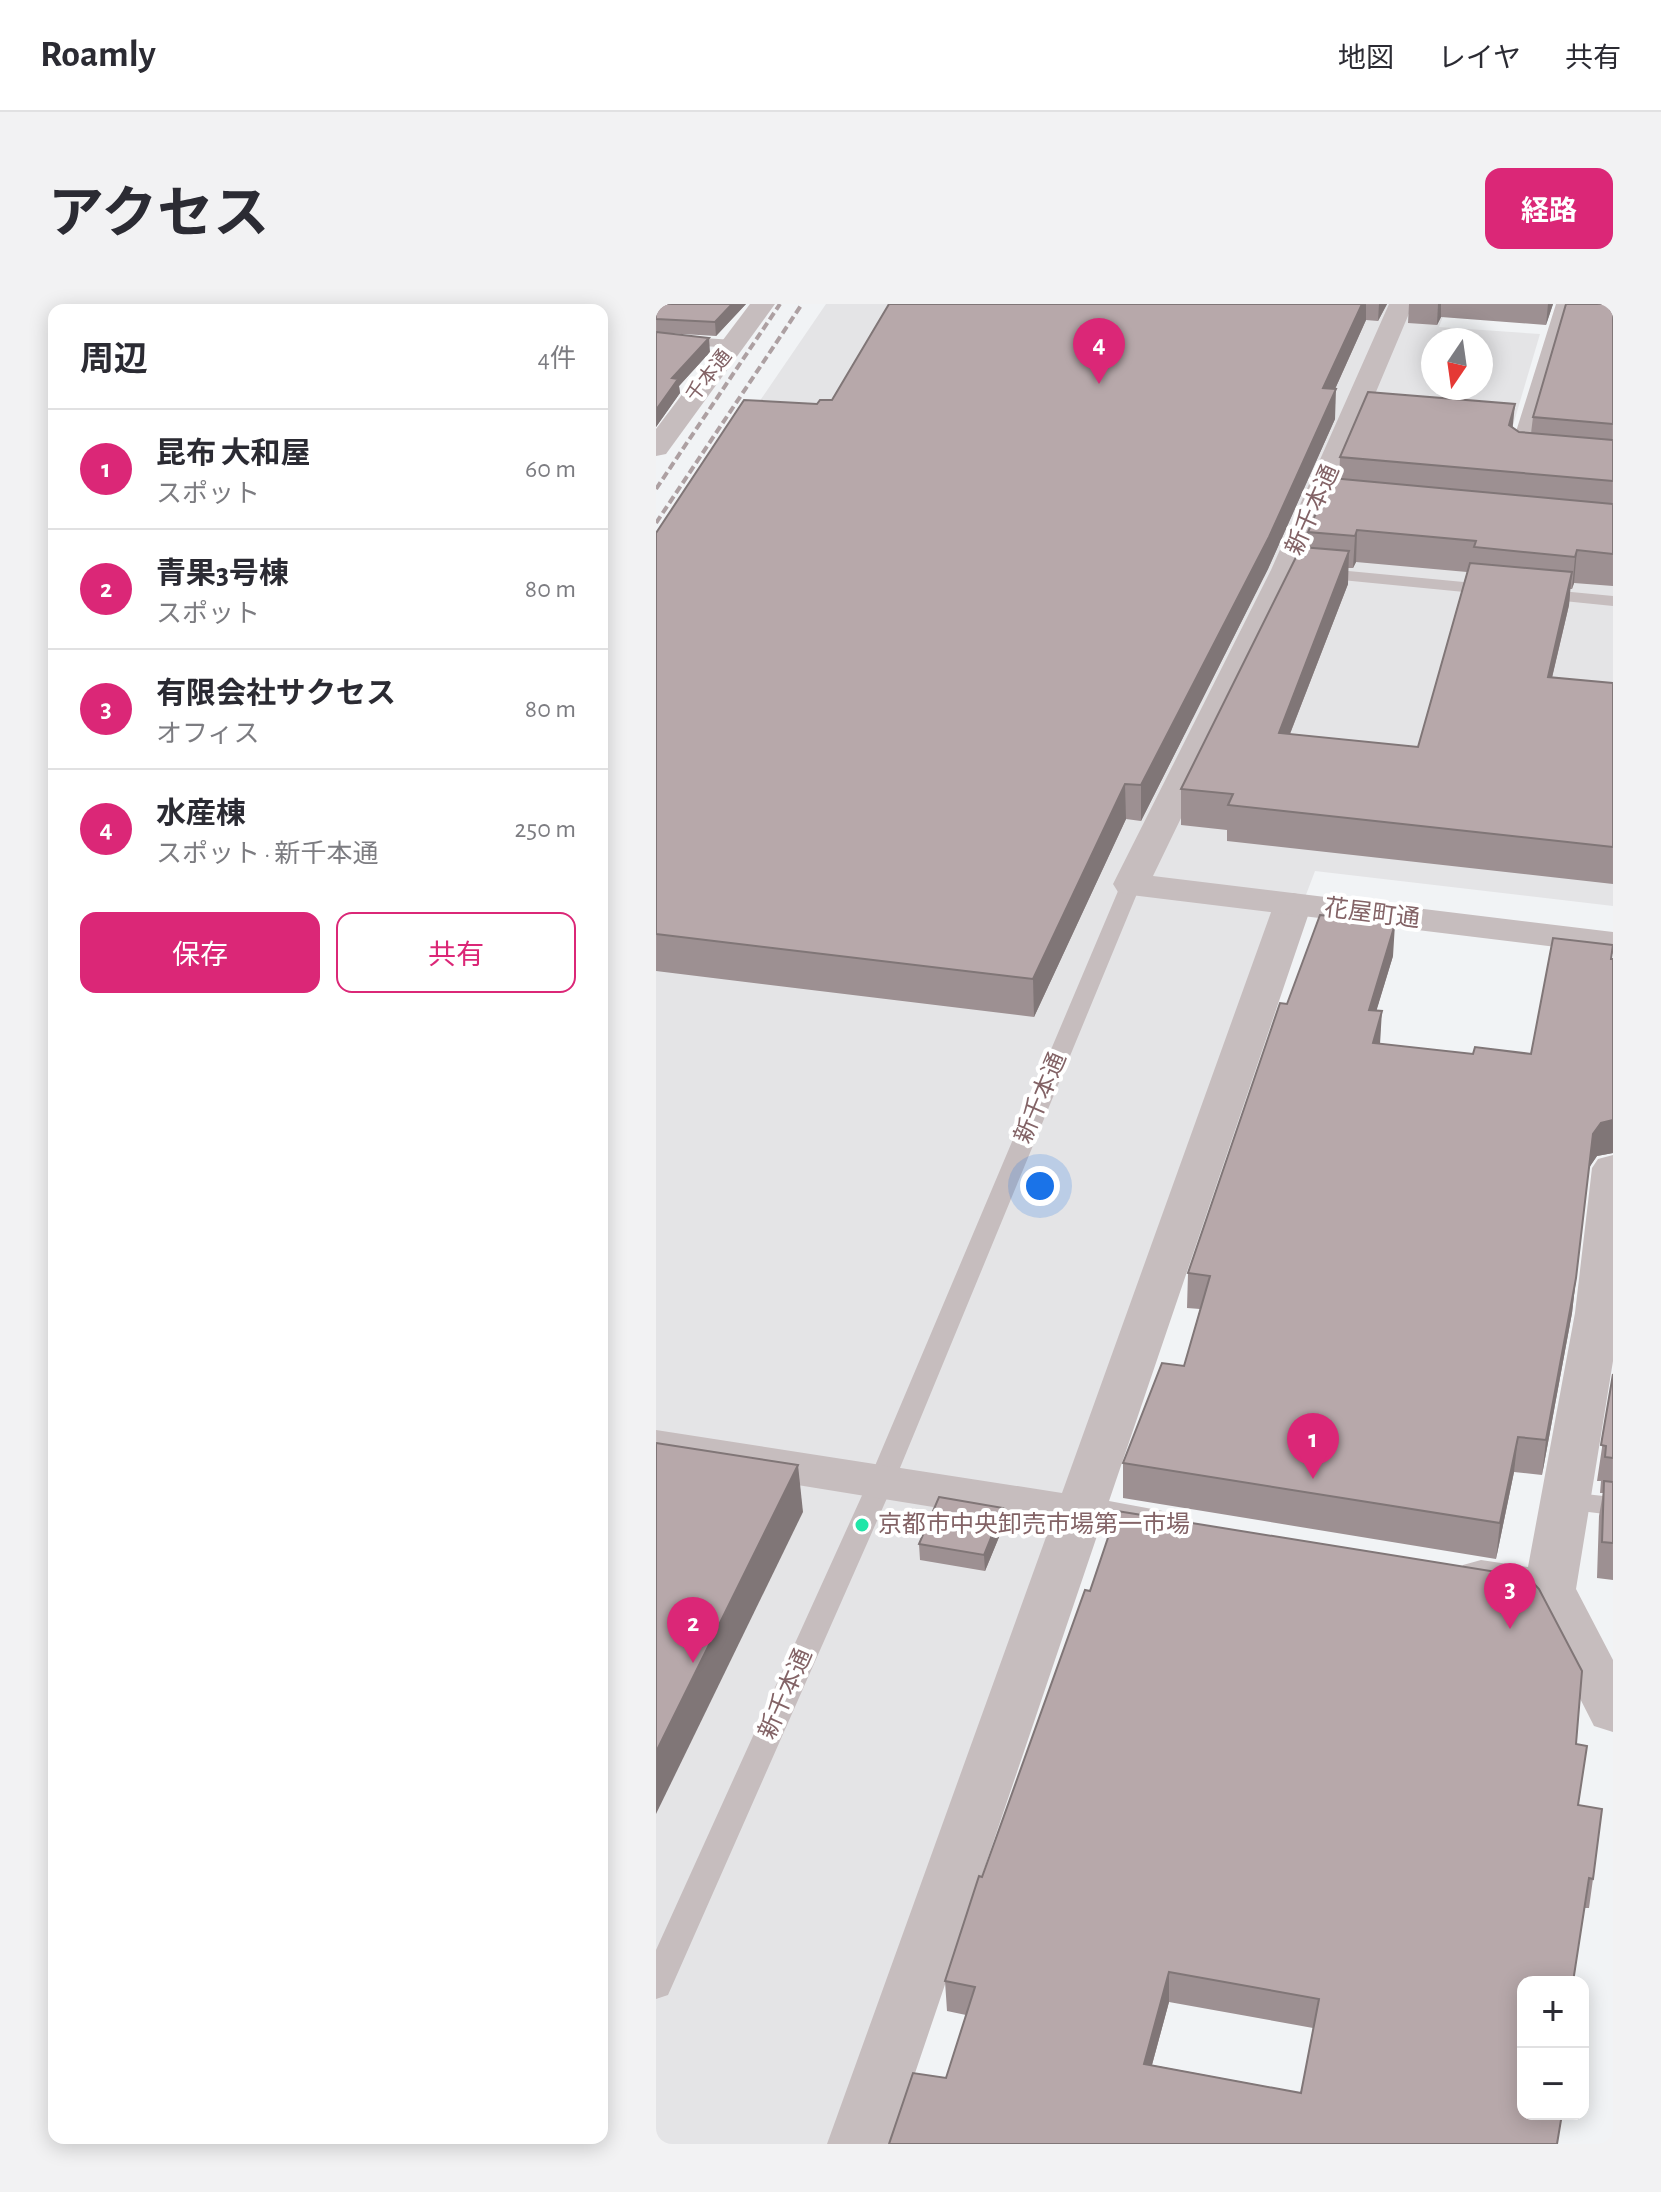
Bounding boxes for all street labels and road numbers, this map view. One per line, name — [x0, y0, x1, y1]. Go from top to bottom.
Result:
street label: 千本通 — [682, 346, 735, 406]
street label: 新千本通 — [1281, 460, 1343, 559]
street label: 花屋町通 — [1323, 894, 1421, 932]
street label: 新千本通 — [1009, 1048, 1071, 1147]
street label: 新千本通 — [754, 1644, 816, 1743]

